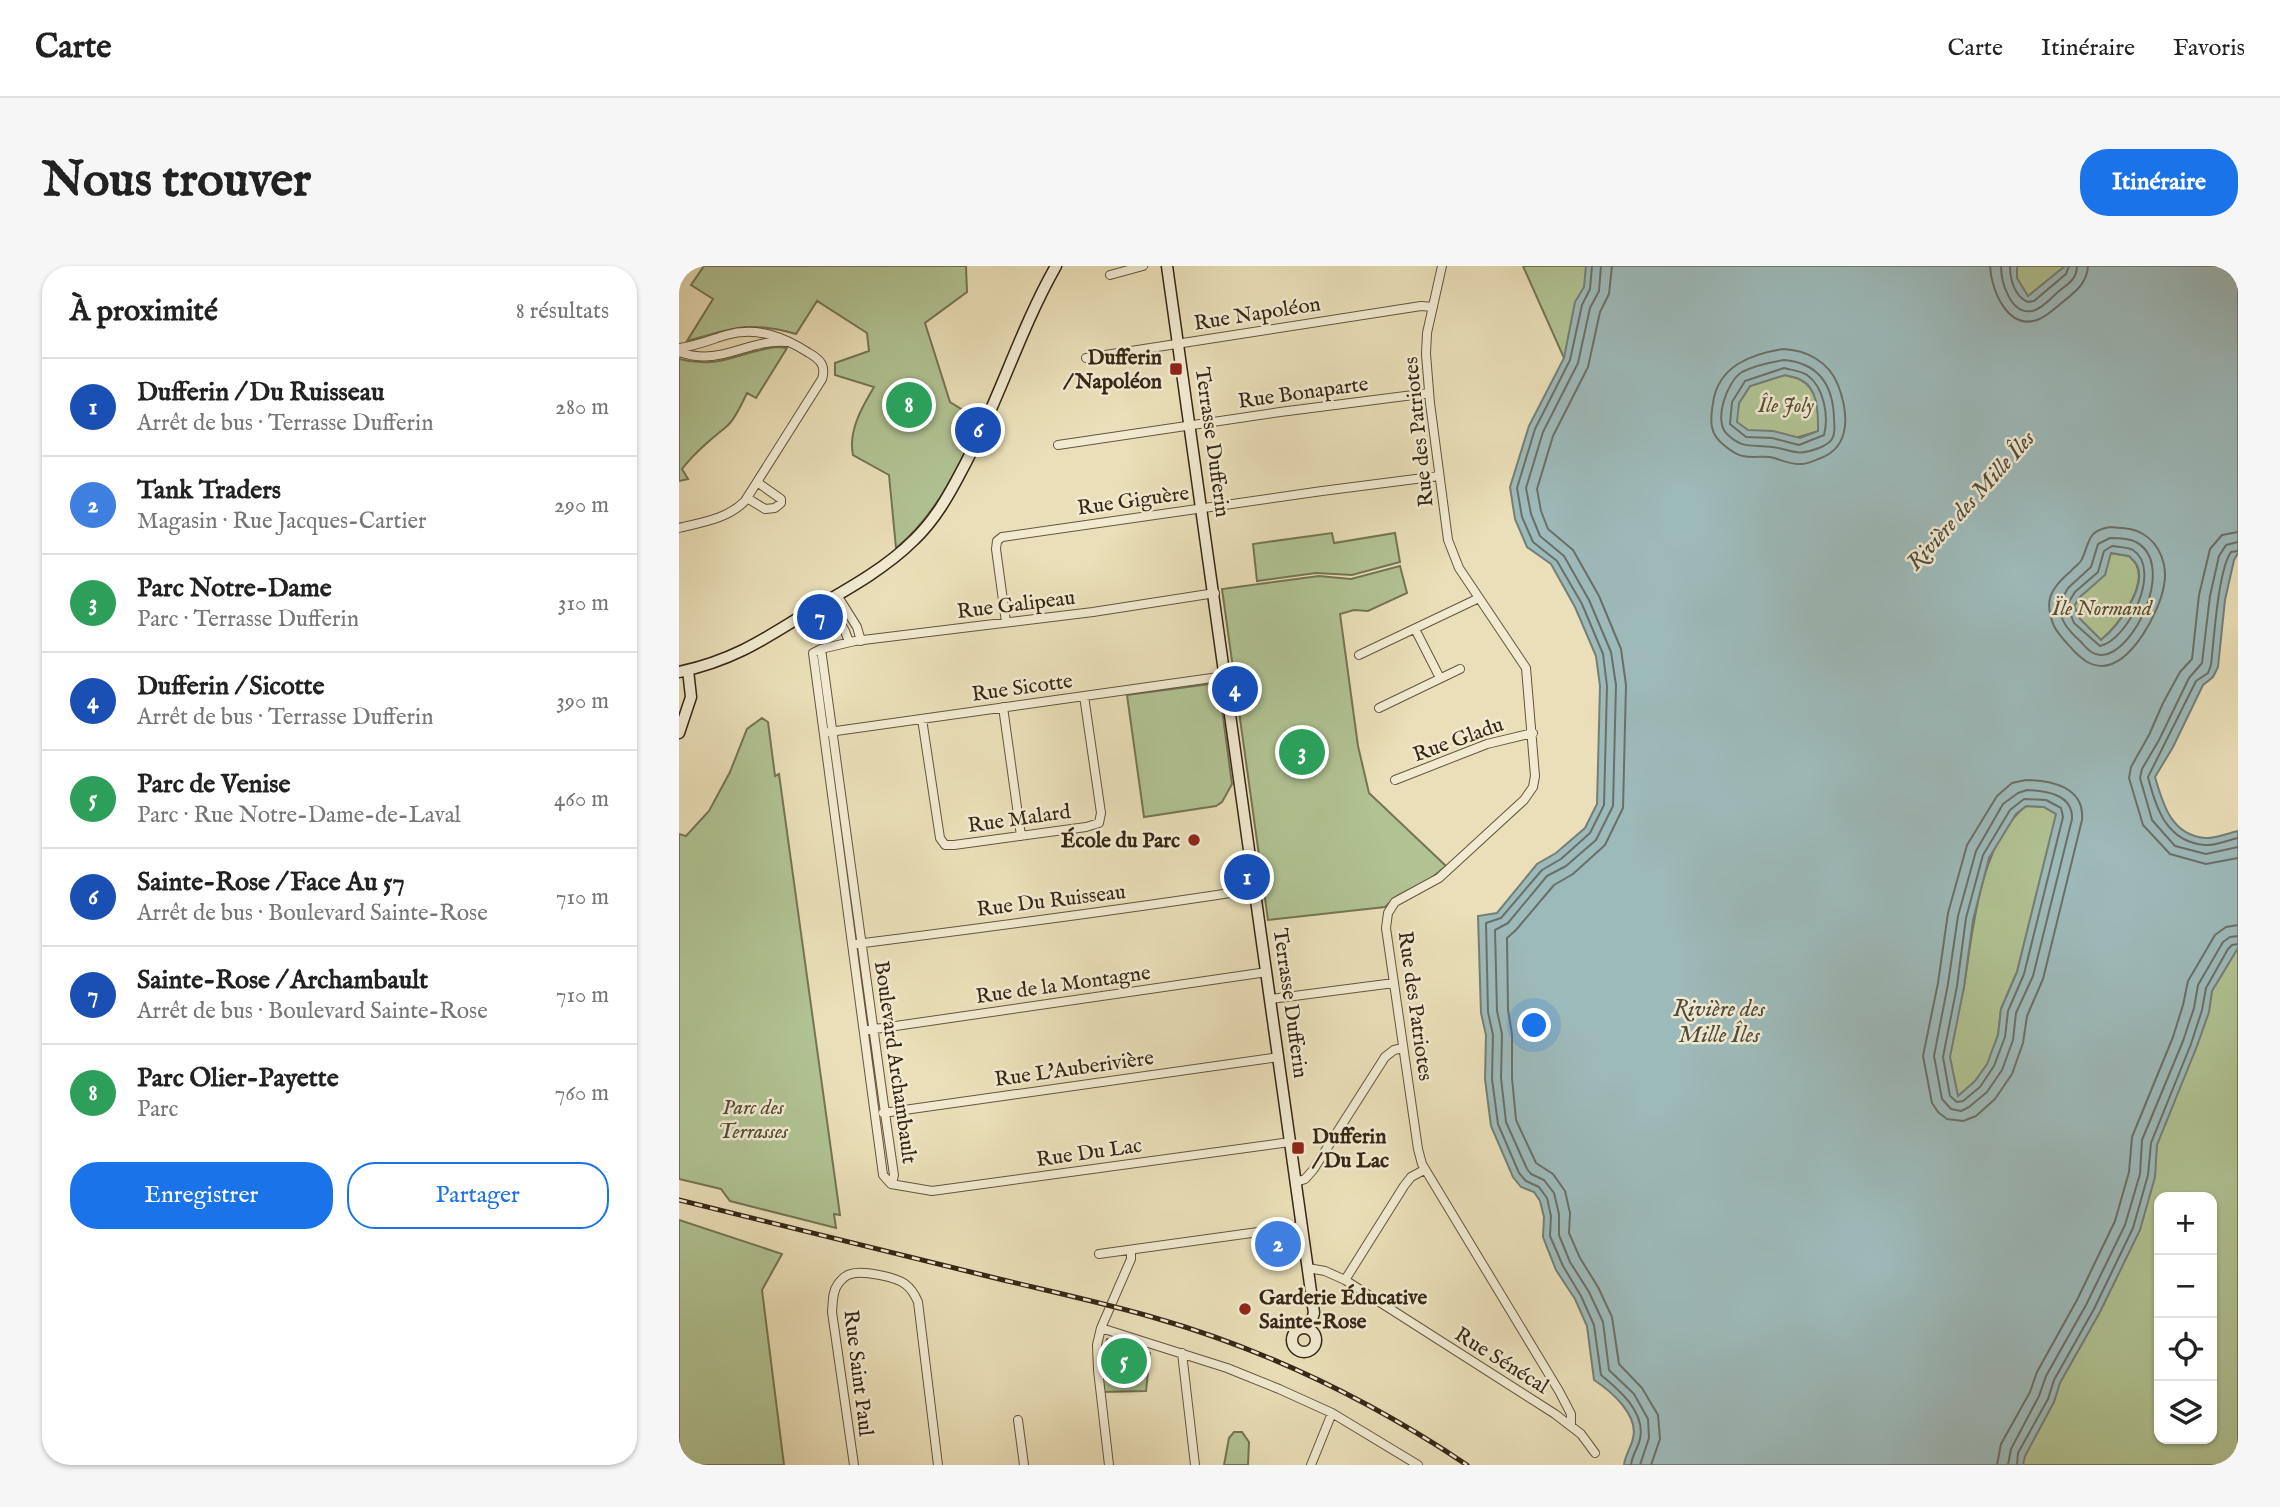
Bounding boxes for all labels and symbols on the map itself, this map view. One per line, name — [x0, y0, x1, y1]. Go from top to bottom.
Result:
street label: Rue Napoléon — [1192, 291, 1323, 338]
place label: Dufferin / Napoléon — [1062, 345, 1162, 396]
street label: Rue des Patriotes — [1398, 355, 1441, 508]
marker: Dufferin / Napoléon — [1168, 361, 1184, 377]
street label: Terrasse Dufferin — [1188, 366, 1235, 519]
street label: Rue Bonaparte — [1236, 371, 1371, 416]
pin: 8 — [886, 379, 932, 431]
park label: Île Joly — [1757, 392, 1814, 420]
pin: 6 — [955, 404, 1001, 456]
water label: Rivière des Mille Îles — [1900, 424, 2042, 577]
street label: Rue Giguère — [1076, 480, 1191, 523]
street label: Rue Galipeau — [955, 585, 1077, 626]
pin: 7 — [797, 591, 843, 643]
park label: Ïle Normand — [2051, 595, 2154, 623]
pin: 4 — [1212, 663, 1258, 715]
street label: Rue Sicotte — [970, 668, 1075, 709]
street label: Rue Gladu — [1409, 712, 1508, 769]
pin: 3 — [1279, 726, 1325, 778]
street label: Rue Malard — [966, 799, 1073, 840]
place label: École du Parc — [1061, 827, 1180, 855]
marker: École du Parc — [1186, 832, 1202, 848]
pin: 1 — [1224, 851, 1270, 903]
street label: Rue Du Ruisseau — [975, 879, 1127, 924]
street label: Terrasse Dufferin — [1266, 927, 1313, 1080]
street label: Rue des Patriotes — [1391, 930, 1438, 1083]
street label: Boulevard Archambault — [867, 959, 922, 1165]
street label: Rue de la Montagne — [974, 960, 1153, 1011]
water label: Rivière des Mille Îles — [1673, 995, 1765, 1050]
your location — [1517, 1008, 1551, 1042]
street label: Rue L'Auberivière — [993, 1045, 1156, 1094]
park label: Parc des Terrasses — [718, 1095, 789, 1146]
place label: Dufferin / Du Lac — [1311, 1124, 1389, 1175]
street label: Rue Du Lac — [1035, 1133, 1144, 1174]
marker: Dufferin / Du Lac — [1290, 1140, 1306, 1156]
pin: 2 — [1255, 1218, 1301, 1270]
place label: Garderie Éducative Sainte-Rose — [1259, 1284, 1427, 1336]
marker: Garderie Éducative Sainte-Rose — [1237, 1301, 1253, 1317]
street label: Rue Saint Paul — [836, 1308, 879, 1438]
street label: Rue Sénécal — [1449, 1322, 1554, 1401]
pin: 5 — [1101, 1335, 1147, 1387]

